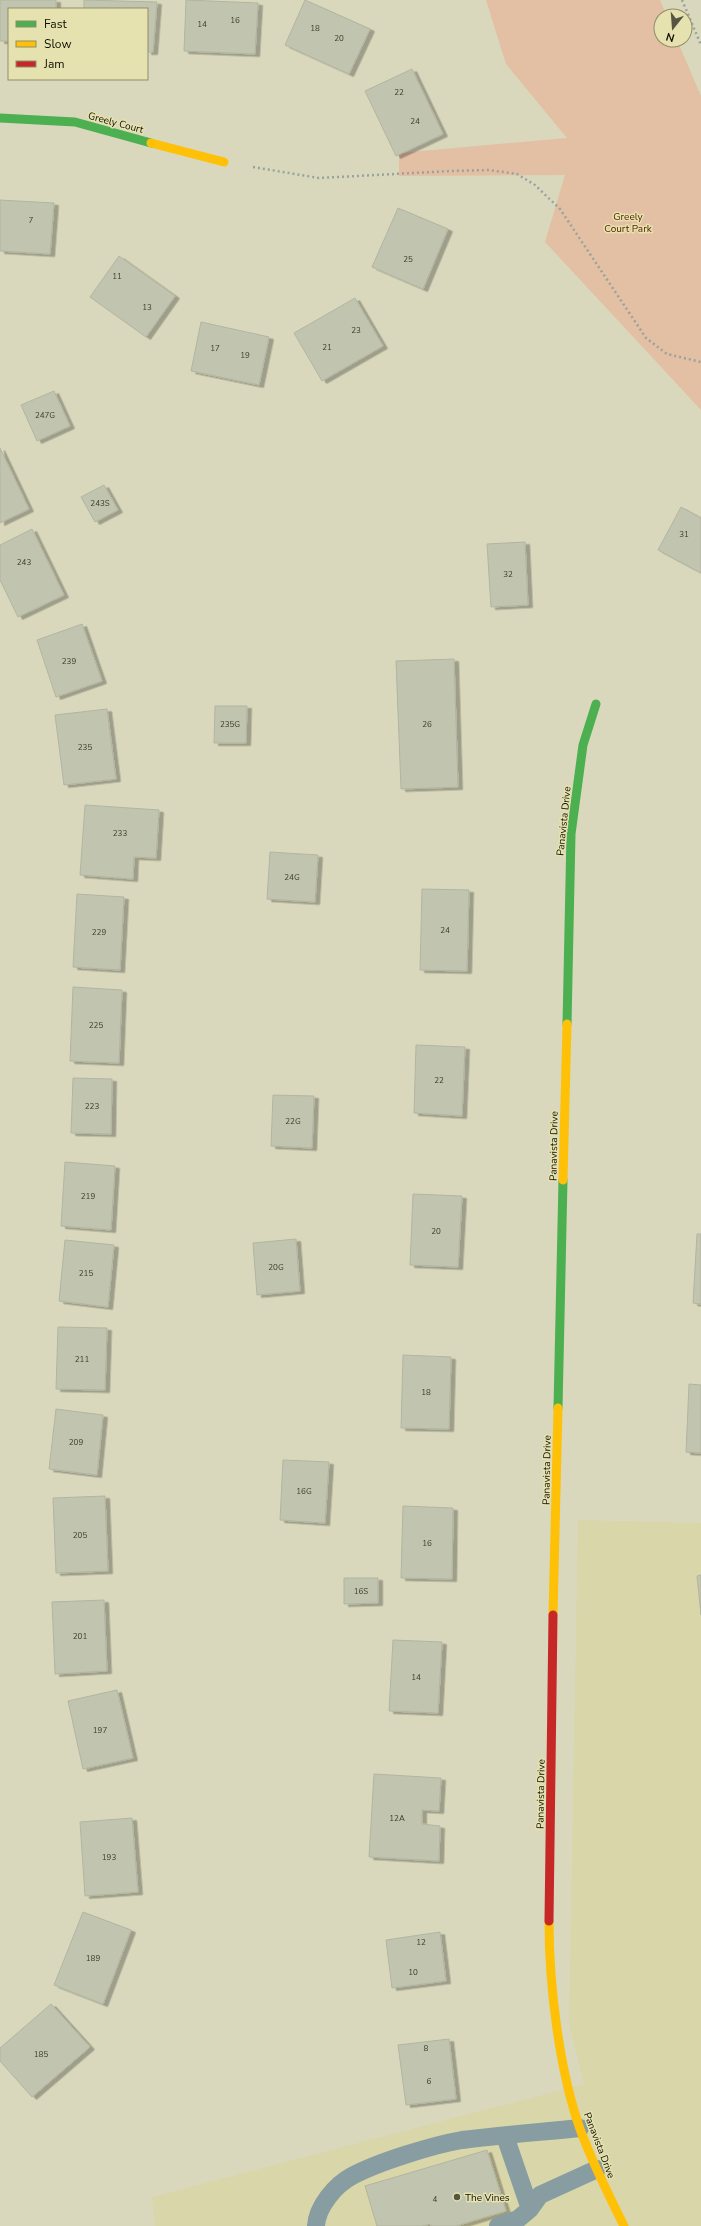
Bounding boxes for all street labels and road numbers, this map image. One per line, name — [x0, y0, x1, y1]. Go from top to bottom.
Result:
street label: Greely Court — [86, 109, 145, 137]
street label: Panavista Drive — [553, 786, 575, 856]
street label: Panavista Drive — [546, 1111, 562, 1181]
street label: Panavista Drive — [539, 1435, 555, 1505]
street label: Panavista Drive — [533, 1759, 549, 1829]
street label: Panavista Drive — [580, 2110, 618, 2180]

